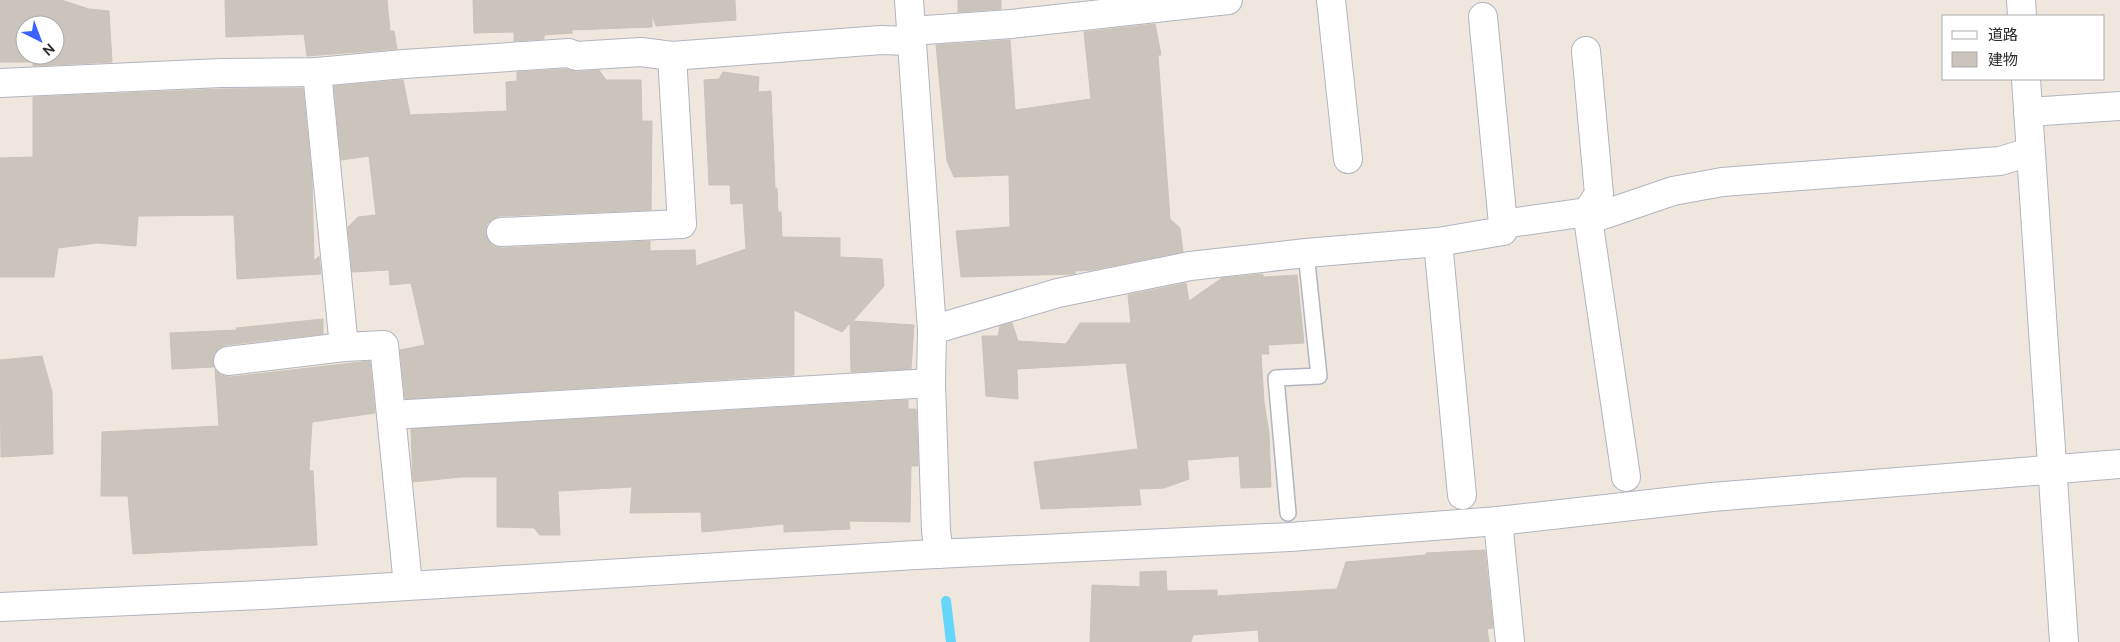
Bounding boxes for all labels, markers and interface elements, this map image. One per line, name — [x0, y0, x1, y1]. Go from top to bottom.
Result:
north arrow — [15, 15, 65, 65]
legend — [1942, 15, 2105, 80]
text: 道路 — [1988, 25, 2018, 45]
text: N — [39, 40, 59, 60]
text: 建物 — [1988, 50, 2018, 70]

